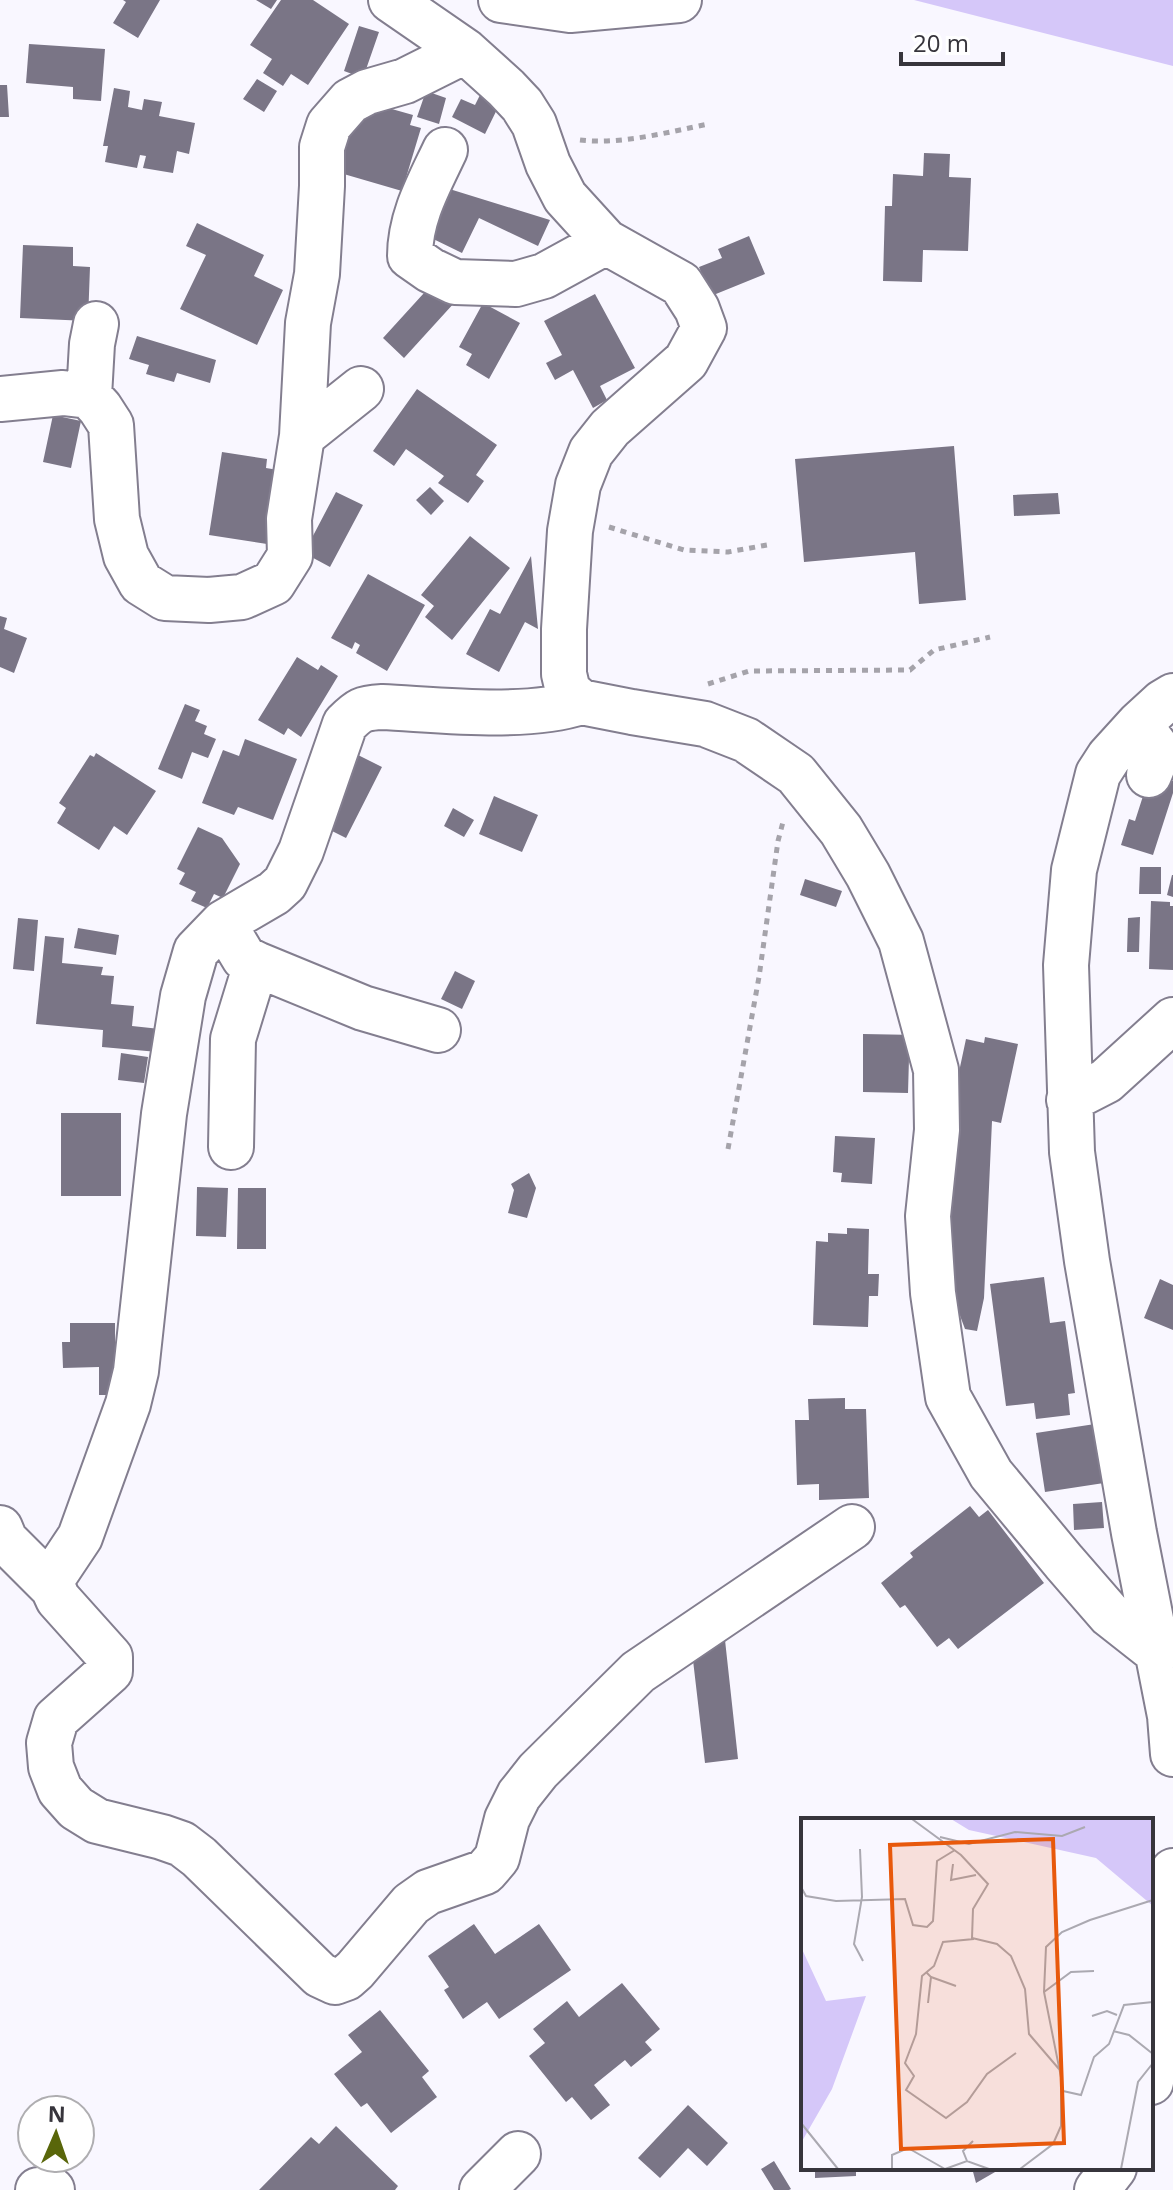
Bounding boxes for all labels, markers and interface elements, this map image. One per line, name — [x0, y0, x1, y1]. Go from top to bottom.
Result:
scale bar — [901, 16, 1003, 66]
text: 20 m — [913, 26, 969, 59]
inset map — [801, 1818, 1153, 2170]
north arrow — [16, 2094, 96, 2174]
text: N — [47, 2098, 66, 2128]

